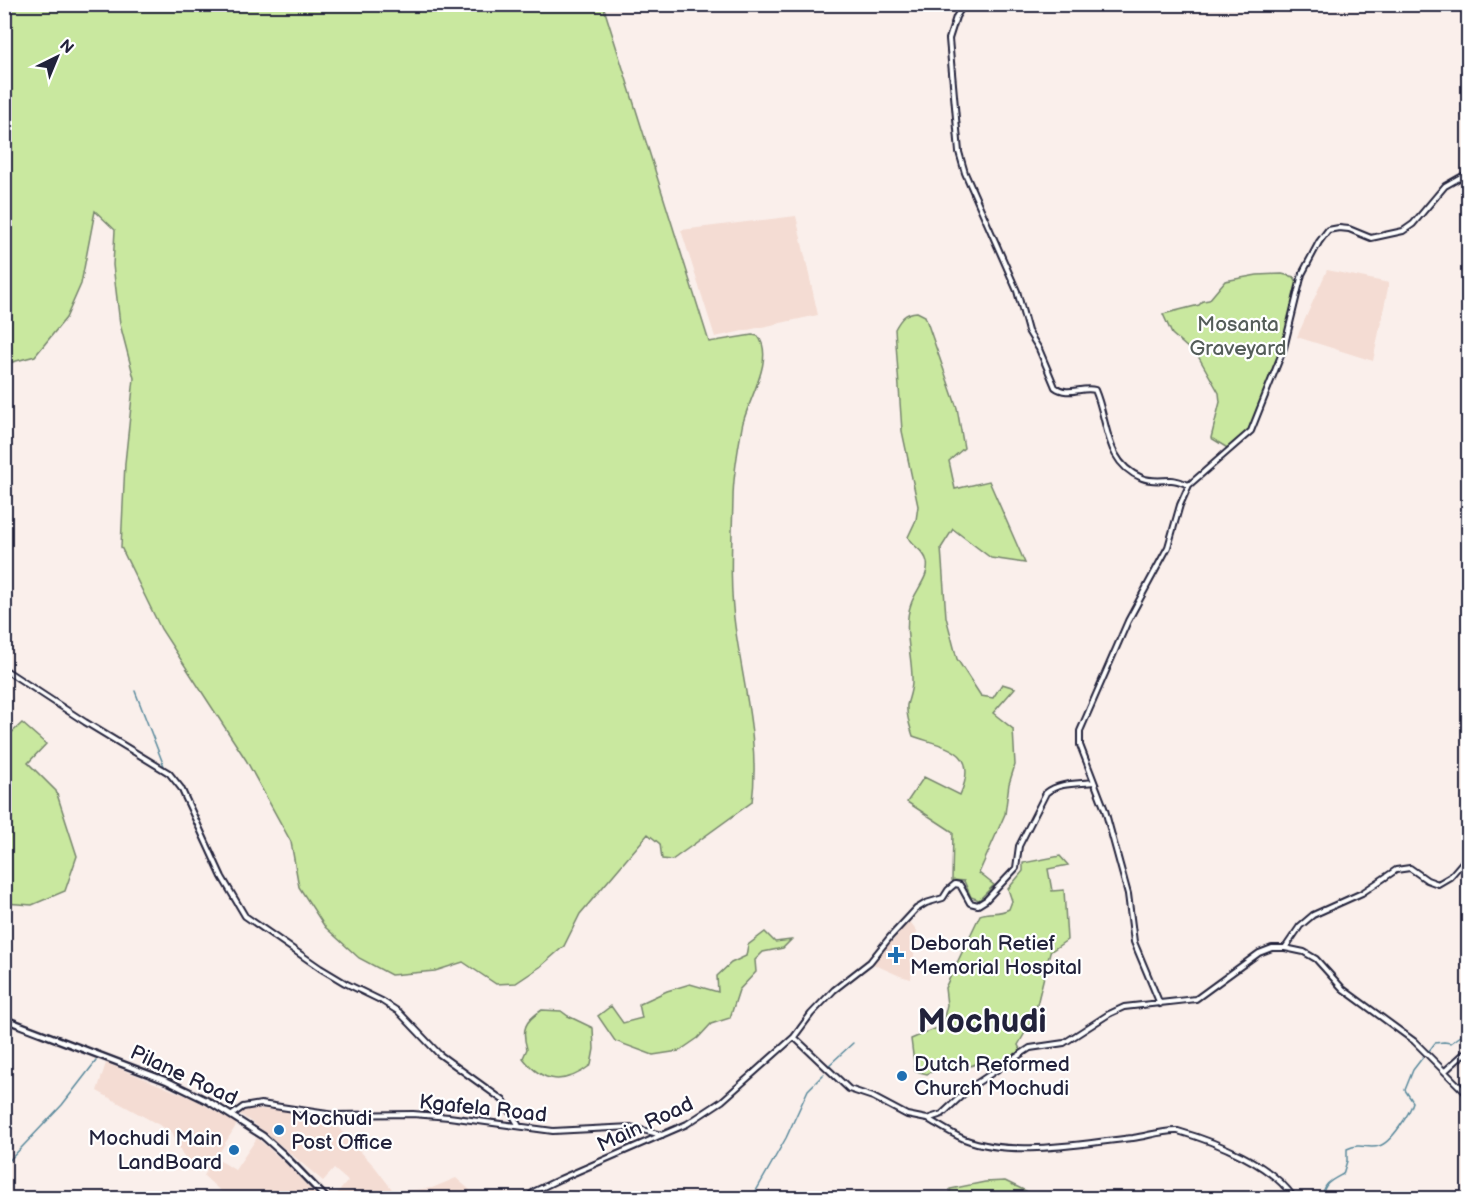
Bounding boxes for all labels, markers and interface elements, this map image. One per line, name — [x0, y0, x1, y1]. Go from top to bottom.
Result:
north arrow — [27, 27, 87, 87]
text: N — [55, 36, 77, 58]
park label: Mosanta Graveyard — [1190, 312, 1286, 361]
place label: Deborah Retief Memorial Hospital — [910, 931, 1082, 980]
marker: Deborah Retief Memorial Hospital — [887, 946, 905, 964]
district label: Mochudi — [917, 1002, 1047, 1042]
street label: Pilane Road — [126, 1040, 241, 1111]
place label: Dutch Reformed Church Mochudi — [914, 1052, 1070, 1101]
marker: Dutch Reformed Church Mochudi — [895, 1069, 909, 1083]
street label: Kgafela Road — [418, 1089, 548, 1128]
street label: Main Road — [593, 1091, 697, 1158]
place label: Mochudi Post Office — [291, 1106, 392, 1155]
marker: Mochudi Post Office — [272, 1123, 286, 1137]
place label: Mochudi Main LandBoard — [88, 1126, 222, 1175]
marker: Mochudi Main LandBoard — [227, 1143, 241, 1157]

